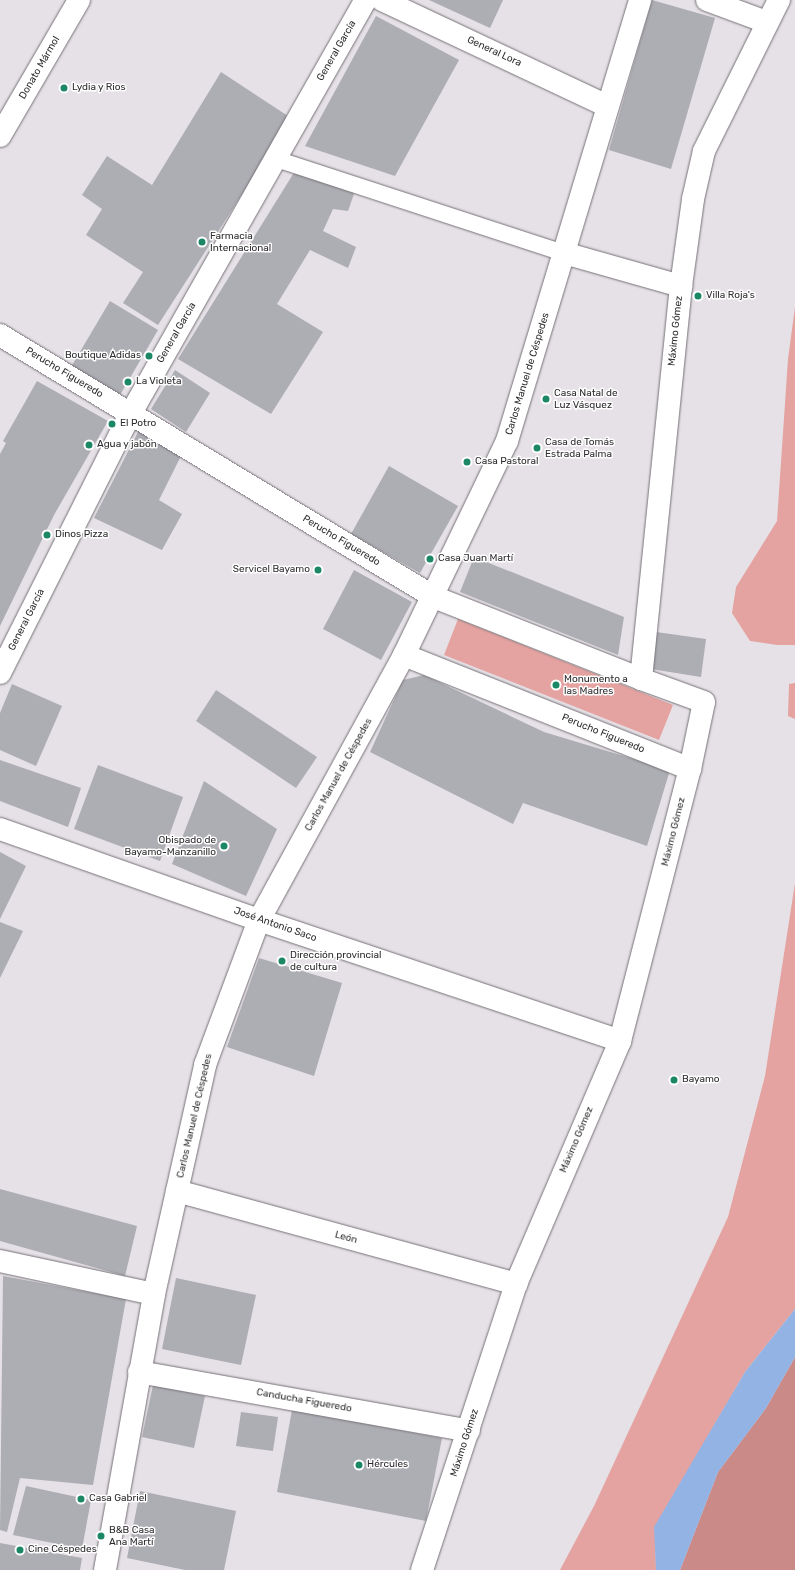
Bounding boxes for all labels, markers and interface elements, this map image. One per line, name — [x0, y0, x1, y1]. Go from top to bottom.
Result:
street label: General García — [315, 19, 359, 83]
street label: Donato Mármol — [17, 34, 63, 102]
street label: General Lora — [465, 34, 523, 70]
place label: Lydia y Rios — [72, 82, 126, 94]
marker: Lydia y Rios — [59, 83, 69, 93]
place label: Farmacia Internacional — [210, 230, 271, 254]
marker: Farmacia Internacional — [197, 237, 207, 247]
place label: Villa Roja's — [706, 290, 755, 302]
marker: Villa Roja's — [693, 291, 703, 301]
street label: Máximo Gómez — [666, 295, 686, 367]
street label: General García — [155, 301, 199, 365]
street label: Carlos Manuel de Céspedes — [504, 311, 552, 437]
street label: Perucho Figueredo — [23, 345, 105, 401]
place label: Boutique Adidas — [65, 350, 141, 362]
marker: Boutique Adidas — [144, 351, 154, 361]
place label: La Violeta — [136, 376, 182, 388]
marker: La Violeta — [123, 377, 133, 387]
place label: Casa Natal de Luz Vásquez — [554, 387, 618, 410]
marker: Casa Natal de Luz Vásquez — [541, 394, 551, 404]
place label: El Potro — [120, 418, 156, 430]
marker: El Potro — [107, 419, 117, 429]
place label: Casa de Tomás Estrada Palma — [545, 436, 614, 460]
place label: Agua y jabón — [97, 439, 157, 451]
marker: Agua y jabón — [84, 440, 94, 450]
marker: Casa de Tomás Estrada Palma — [532, 443, 542, 453]
place label: Casa Pastoral — [475, 456, 539, 468]
marker: Casa Pastoral — [462, 457, 472, 467]
street label: Perucho Figueredo — [300, 513, 382, 569]
place label: Dinos Pizza — [55, 529, 108, 541]
marker: Dinos Pizza — [42, 530, 52, 540]
place label: Casa Juan Martí — [438, 553, 513, 565]
marker: Casa Juan Martí — [425, 554, 435, 564]
place label: Servicel Bayamo — [233, 564, 310, 576]
marker: Servicel Bayamo — [313, 565, 323, 575]
street label: General García — [6, 587, 48, 653]
place label: Monumento a las Madres — [564, 673, 628, 696]
marker: Monumento a las Madres — [551, 680, 561, 690]
street label: Perucho Figueredo — [560, 712, 646, 756]
street label: Carlos Manuel de Céspedes — [303, 716, 375, 834]
street label: Máximo Gómez — [660, 796, 688, 868]
place label: Obispado de Bayamo-Manzanillo — [124, 834, 216, 858]
marker: Obispado de Bayamo-Manzanillo — [219, 841, 229, 851]
street label: José Antonio Saco — [232, 905, 318, 945]
place label: Dirección provincial de cultura — [290, 949, 381, 972]
marker: Dirección provincial de cultura — [277, 956, 287, 966]
street label: Carlos Manuel de Céspedes — [175, 1053, 215, 1179]
place label: Bayamo — [682, 1074, 720, 1086]
marker: Bayamo — [669, 1075, 679, 1085]
street label: Máximo Gómez — [558, 1105, 596, 1175]
street label: León — [333, 1229, 359, 1247]
street label: Canducha Figueredo — [255, 1387, 353, 1415]
street label: Máximo Gómez — [448, 1408, 482, 1478]
place label: Hércules — [367, 1459, 408, 1471]
marker: Hércules — [354, 1460, 364, 1470]
place label: Casa Gabriel — [89, 1493, 147, 1505]
marker: Casa Gabriel — [76, 1494, 86, 1504]
place label: B&B Casa Ana Martí — [109, 1524, 155, 1548]
marker: B&B Casa Ana Martí — [96, 1531, 106, 1541]
place label: Cine Céspedes — [28, 1544, 97, 1556]
marker: Cine Céspedes — [15, 1545, 25, 1555]

